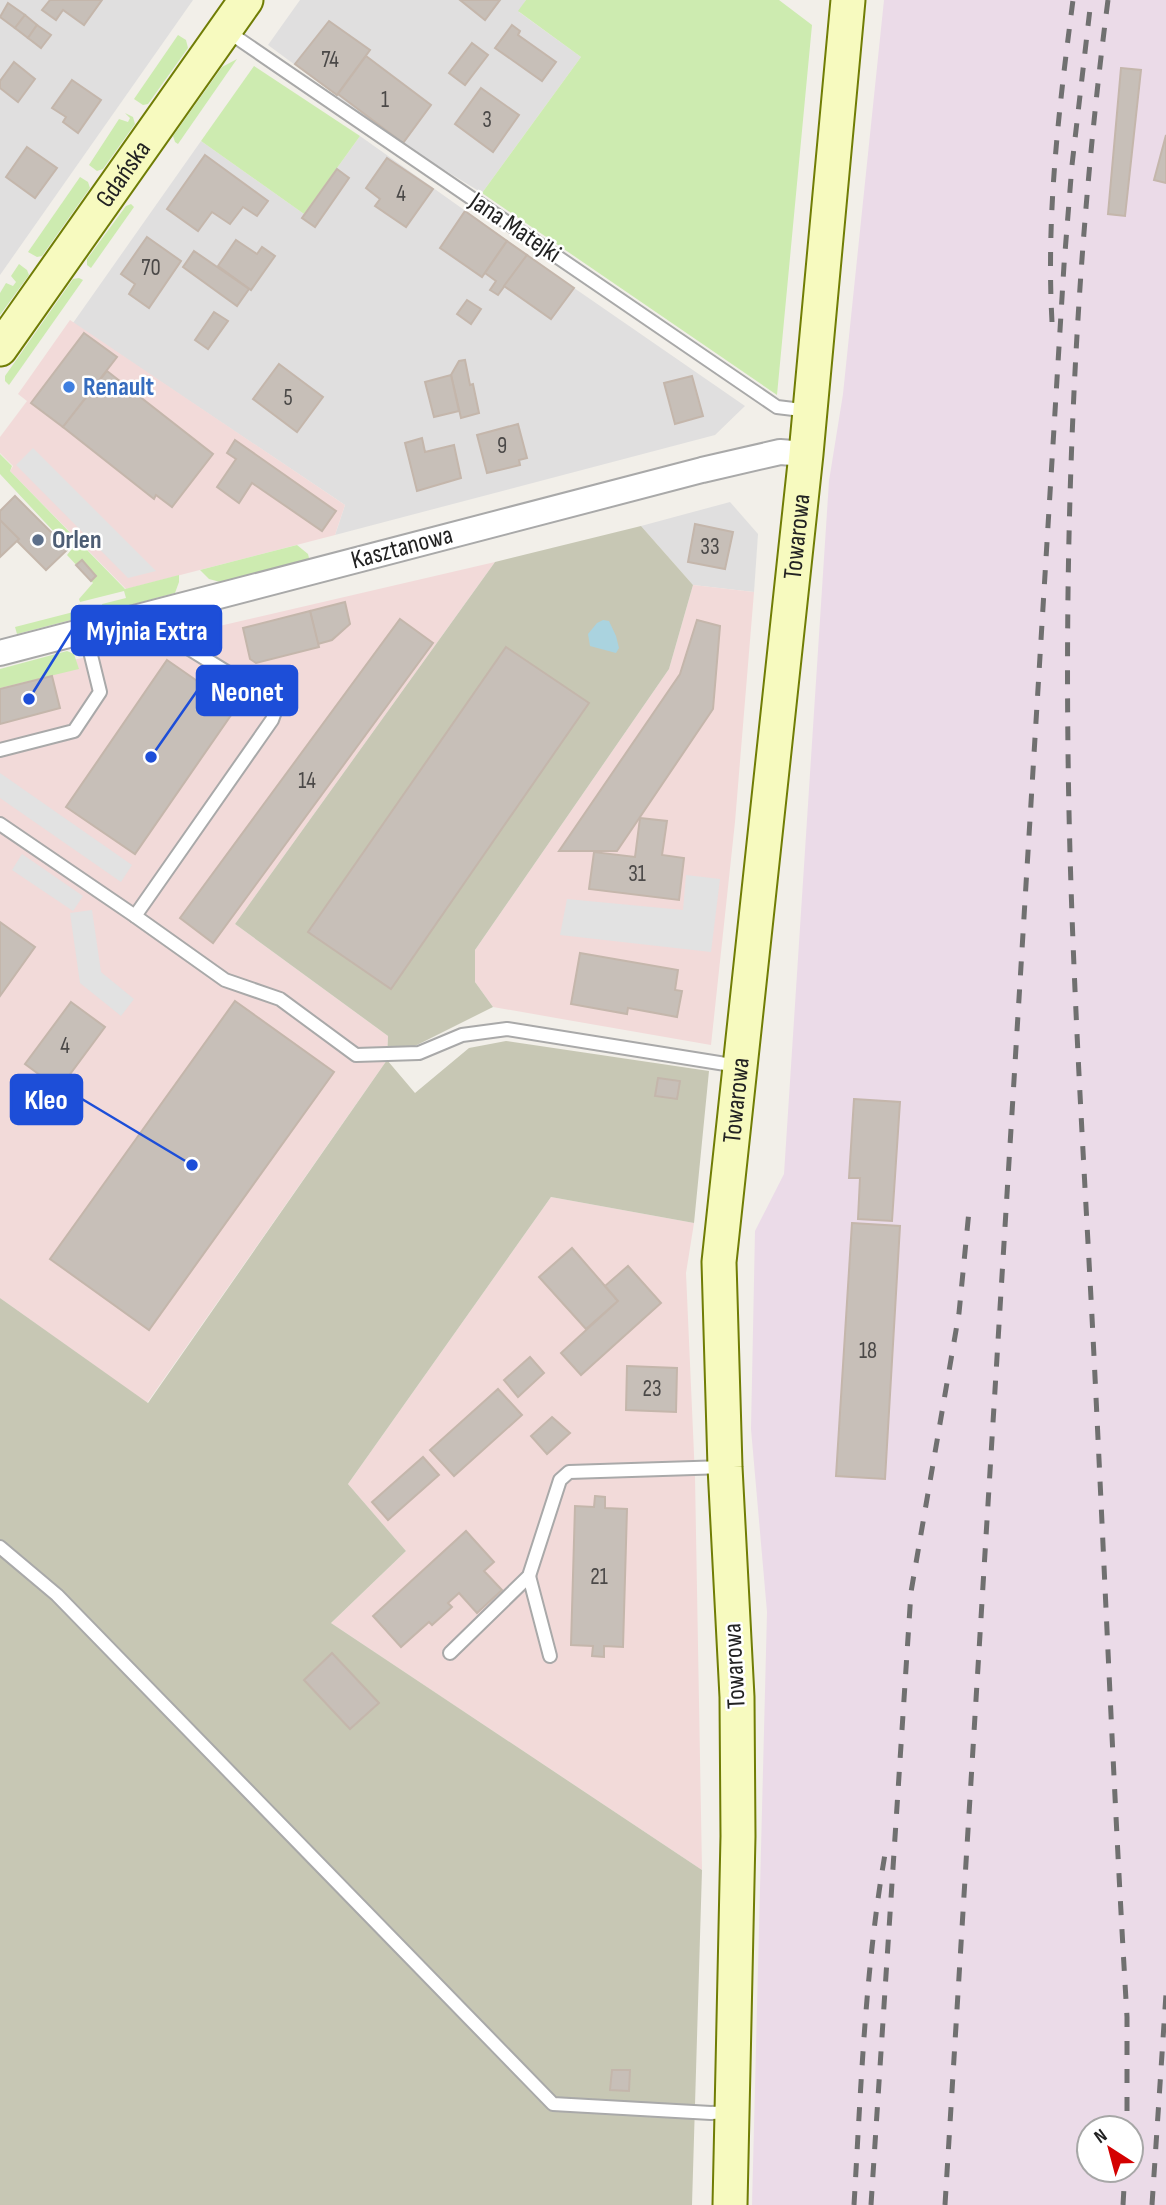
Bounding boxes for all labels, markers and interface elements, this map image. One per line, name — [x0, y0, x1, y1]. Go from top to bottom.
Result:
house number: 74 — [321, 46, 339, 74]
house number: 1 — [381, 86, 389, 114]
house number: 3 — [482, 106, 492, 134]
street label: Gdańska — [89, 135, 157, 213]
house number: 4 — [396, 180, 406, 208]
street label: Jana Matejki — [463, 186, 567, 270]
house number: 70 — [141, 254, 161, 282]
place label: Renault — [83, 372, 154, 403]
marker: Renault — [61, 379, 77, 395]
house number: 5 — [283, 384, 293, 412]
house number: 9 — [497, 432, 507, 460]
street label: Towarowa — [777, 492, 817, 581]
street label: Kasztanowa — [348, 520, 456, 576]
place label: Orlen — [52, 525, 102, 556]
marker: Orlen — [30, 532, 46, 548]
house number: 33 — [700, 533, 720, 561]
callout: Myjnia Extra — [72, 606, 221, 655]
text: Myjnia Extra — [86, 615, 208, 648]
callout: Neonet — [197, 666, 297, 715]
text: Neonet — [211, 676, 283, 709]
house number: 14 — [298, 767, 316, 795]
house number: 31 — [628, 860, 646, 888]
house number: 4 — [60, 1032, 70, 1060]
street label: Towarowa — [716, 1056, 756, 1145]
callout: Kleo — [11, 1075, 82, 1124]
text: Kleo — [24, 1084, 68, 1117]
house number: 18 — [859, 1337, 877, 1365]
house number: 23 — [642, 1375, 662, 1403]
house number: 21 — [590, 1563, 608, 1591]
street label: Towarowa — [717, 1622, 753, 1710]
north arrow — [1075, 2114, 1145, 2184]
text: N — [1090, 2124, 1112, 2149]

